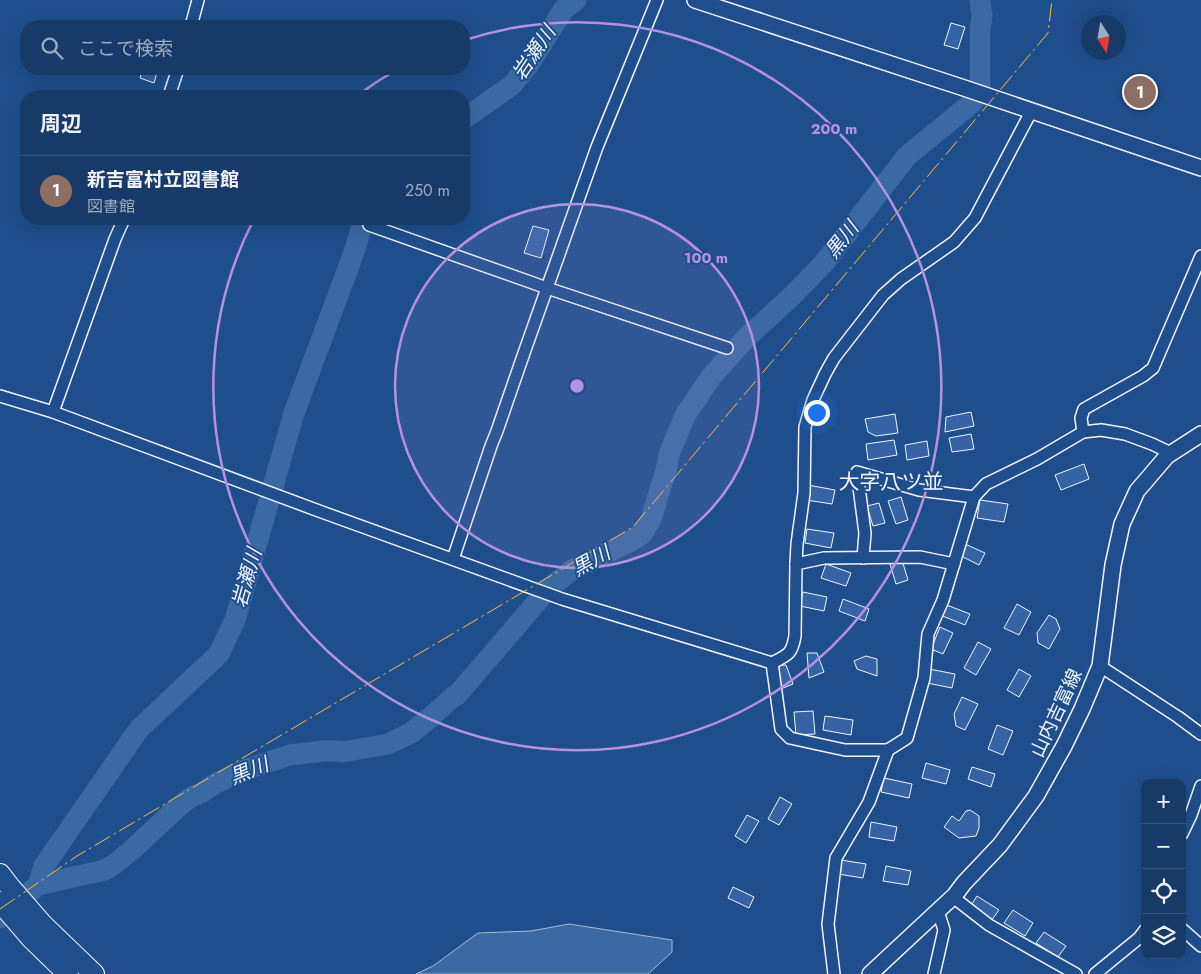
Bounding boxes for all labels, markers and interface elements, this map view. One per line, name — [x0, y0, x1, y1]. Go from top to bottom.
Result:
north arrow — [1081, 15, 1126, 60]
water label: 岩瀬川 — [505, 18, 564, 86]
search box — [20, 20, 470, 75]
icon: search — [38, 34, 66, 62]
text: ここで検索 — [78, 35, 173, 62]
pin: 1 — [1124, 73, 1156, 111]
text: 周辺 — [40, 109, 82, 139]
text: 200 m — [811, 118, 857, 140]
text: 新吉富村立図書館 — [87, 166, 239, 193]
text: 1 — [52, 179, 60, 202]
text: 250 m — [405, 179, 450, 202]
text: 図書館 — [87, 195, 135, 218]
water label: 黒川 — [818, 214, 867, 265]
text: 100 m — [684, 247, 728, 269]
centre of rings — [568, 377, 586, 395]
your location — [804, 400, 830, 426]
district label: 大字八ツ並 — [839, 467, 944, 497]
water label: 黒川 — [566, 538, 617, 583]
water label: 岩瀬川 — [225, 543, 270, 611]
street label: 山内吉富線 — [1024, 664, 1088, 762]
water label: 黒川 — [225, 749, 275, 792]
map controls — [1141, 779, 1186, 959]
button: + — [1141, 779, 1186, 824]
button: − — [1141, 824, 1186, 869]
button: locate — [1141, 869, 1186, 914]
button: layers — [1141, 914, 1186, 959]

